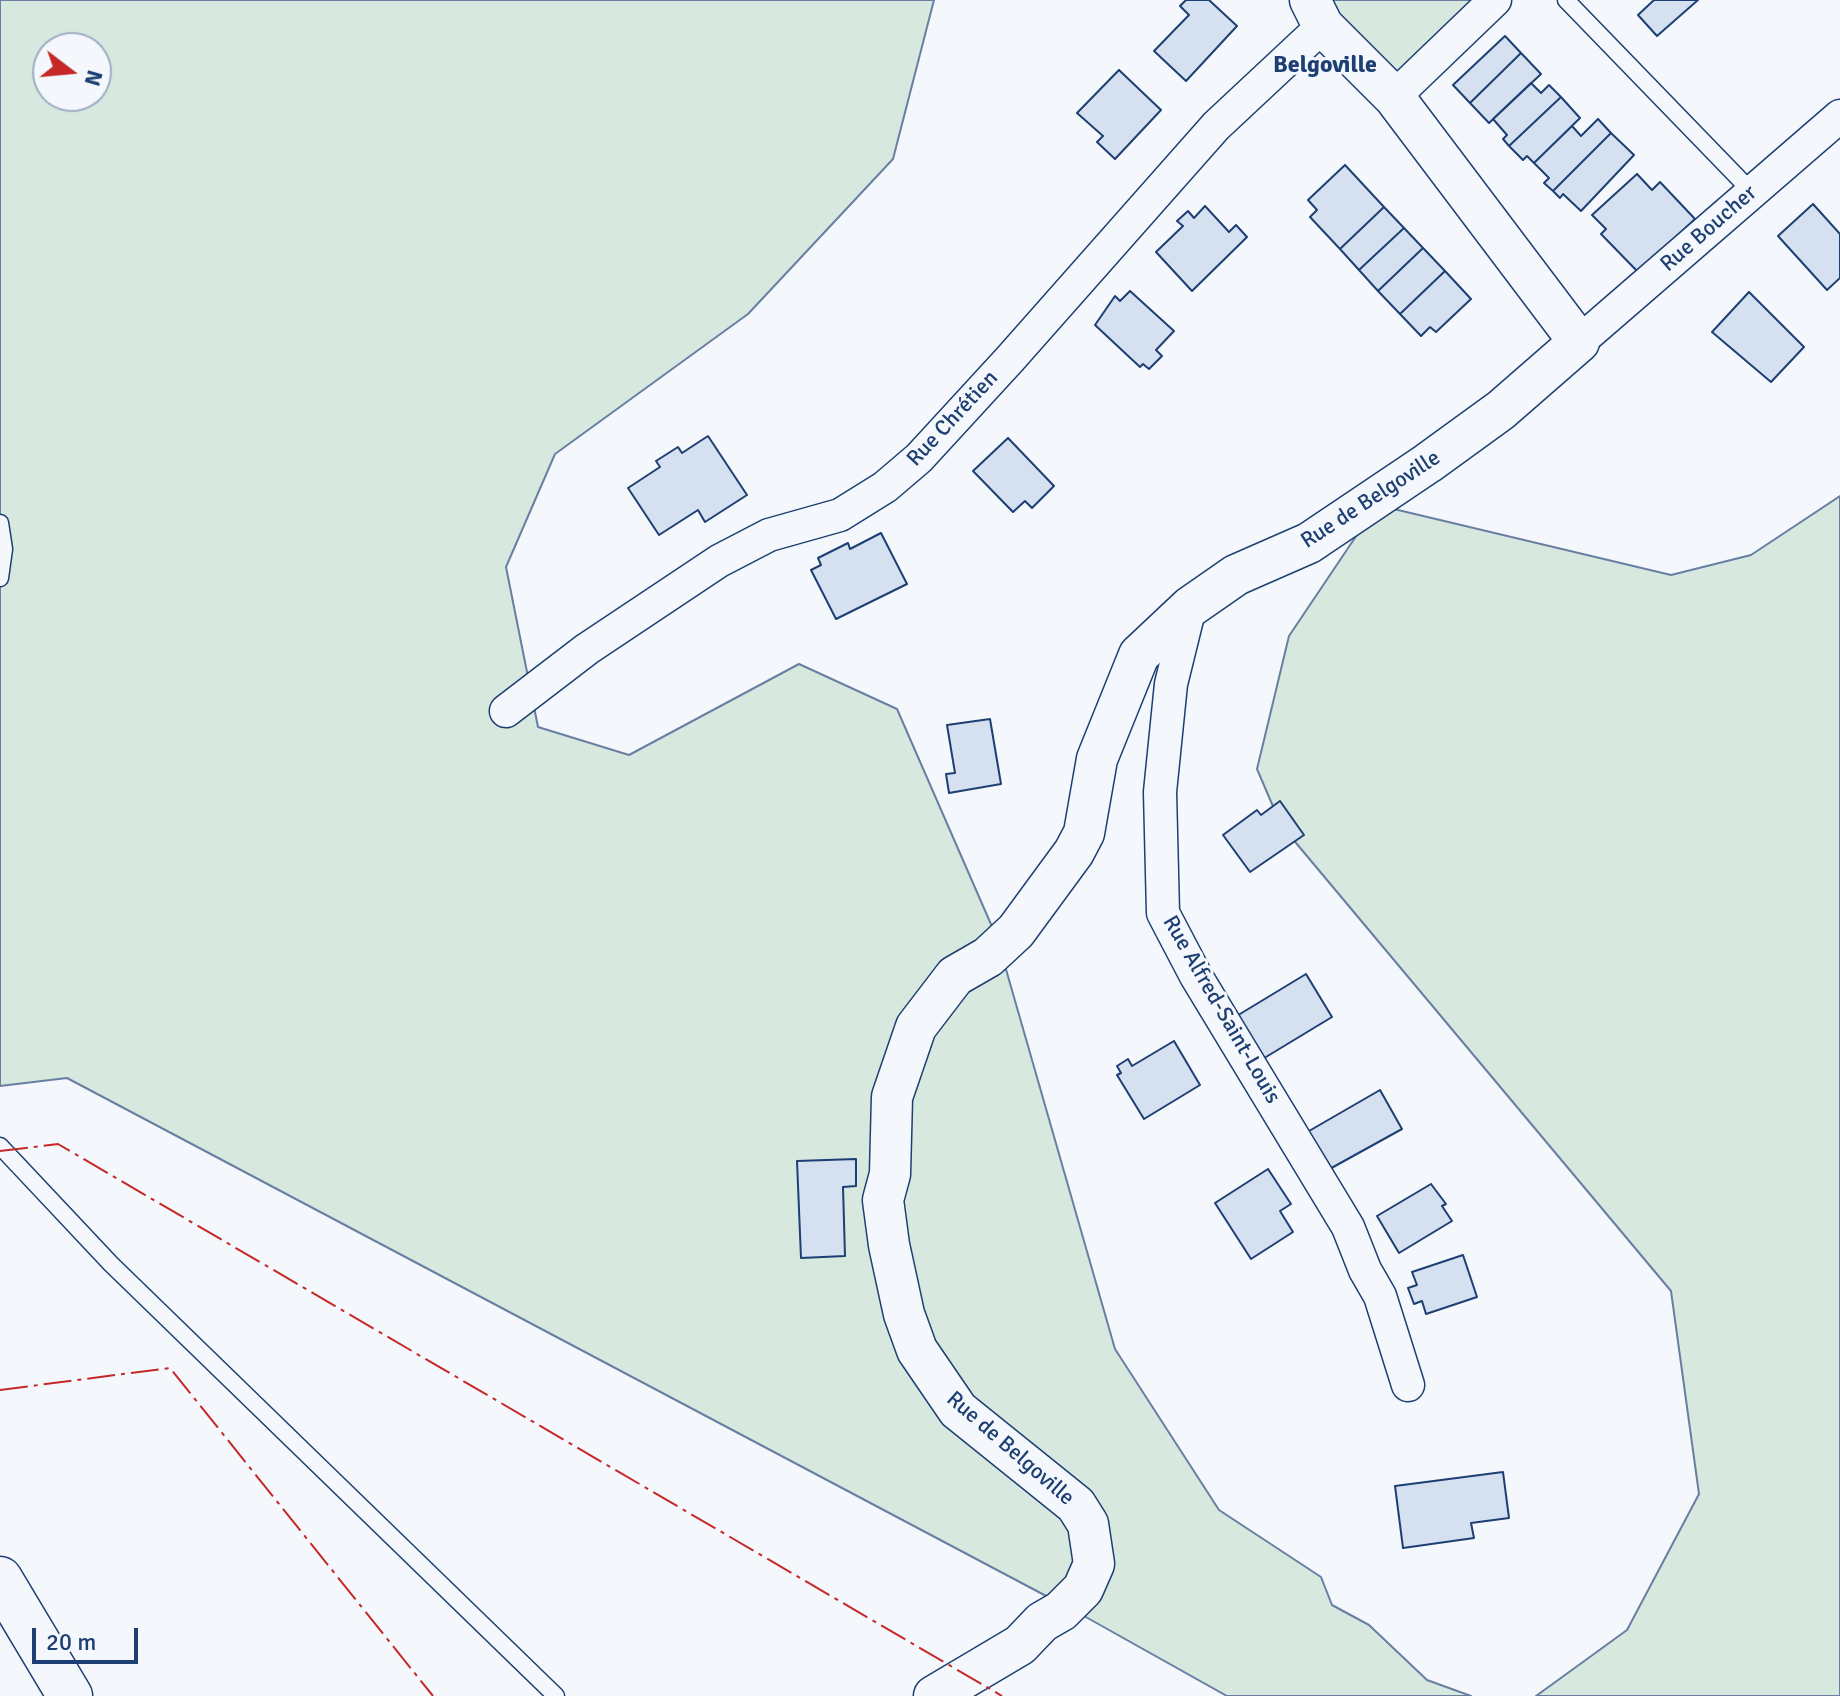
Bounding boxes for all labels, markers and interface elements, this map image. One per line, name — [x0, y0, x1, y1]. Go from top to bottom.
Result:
north arrow — [32, 32, 112, 112]
district label: Belgoville — [1273, 52, 1377, 80]
text: N — [79, 67, 109, 89]
street label: Rue Boucher — [1656, 180, 1762, 278]
street label: Rue Chrétien — [902, 366, 1004, 472]
street label: Rue de Belgoville — [1296, 445, 1446, 555]
street label: Rue Alfred-Saint-Louis — [1156, 911, 1286, 1109]
street label: Rue de Belgoville — [941, 1386, 1079, 1512]
scale bar — [36, 1612, 142, 1662]
text: 20 m — [46, 1627, 96, 1657]

